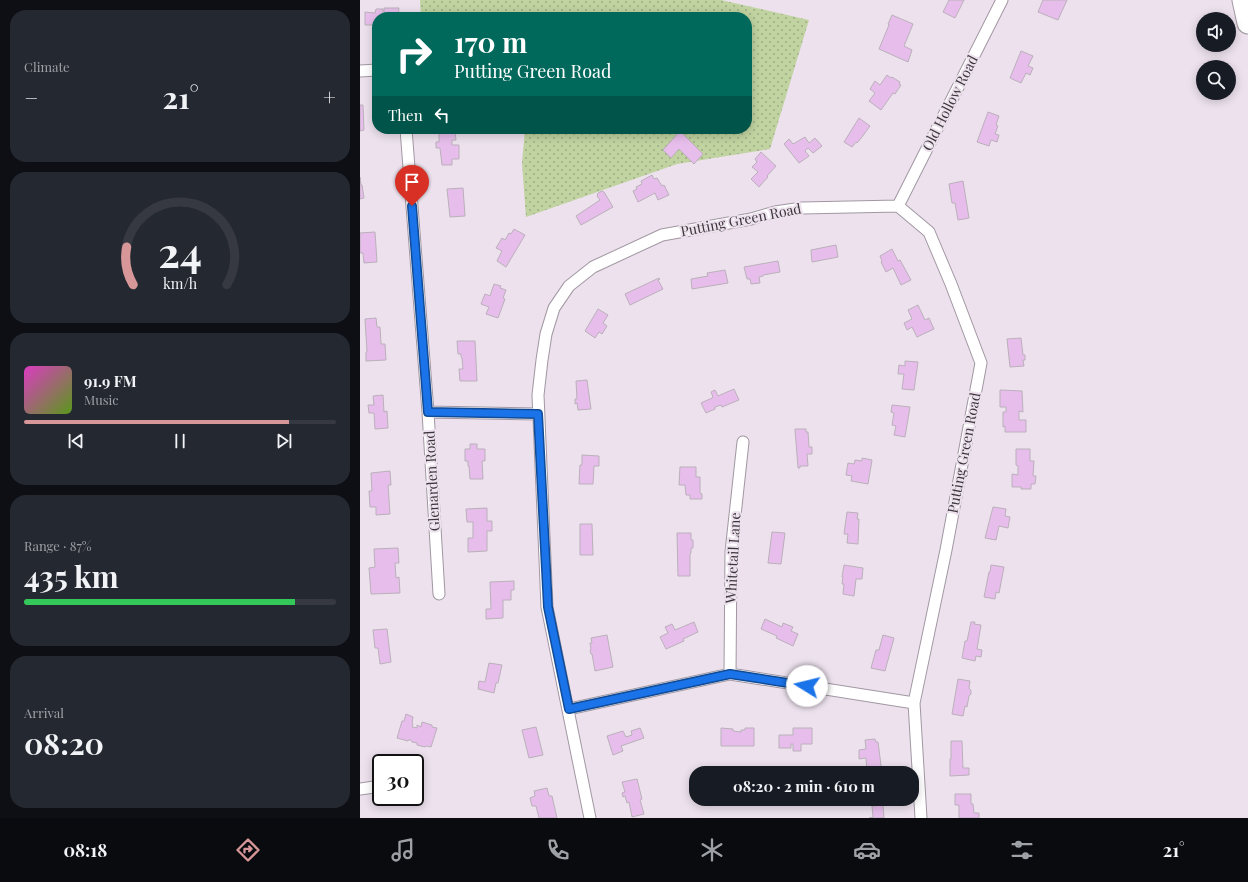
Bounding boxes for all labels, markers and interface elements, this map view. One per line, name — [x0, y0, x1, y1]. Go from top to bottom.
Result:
map controls — [1196, 12, 1236, 100]
button: sound — [1196, 12, 1236, 52]
text: 170 m — [454, 23, 527, 60]
icon: right — [388, 28, 440, 80]
street label: Old Hollow Road — [917, 52, 982, 154]
text: Climate — [24, 58, 70, 75]
text: Putting Green Road — [454, 59, 612, 83]
button: search — [1196, 60, 1236, 100]
text: 21° — [162, 77, 199, 117]
text: − — [24, 82, 38, 112]
text: + — [323, 82, 336, 112]
icon: left — [431, 104, 453, 126]
text: Then — [388, 105, 423, 125]
pin — [395, 165, 429, 206]
icon: arrive — [401, 171, 423, 193]
street label: Putting Green Road — [679, 198, 803, 241]
text: 24 — [158, 223, 202, 278]
text: km/h — [163, 274, 198, 293]
text: 91.9 FM — [84, 371, 137, 391]
text: Music — [84, 391, 119, 408]
street label: Putting Green Road — [942, 391, 985, 515]
icon: previous — [65, 430, 87, 452]
icon: pause — [169, 430, 191, 452]
icon: next — [273, 430, 295, 452]
street label: Glenarden Road — [419, 430, 444, 532]
street label: Whitetail Lane — [721, 512, 744, 605]
text: Range · 87% — [24, 537, 91, 554]
text: 435 km — [24, 556, 119, 596]
position arrow — [786, 665, 828, 707]
text: Arrival — [24, 704, 64, 721]
text: 08:20 — [24, 723, 104, 763]
speed limit sign: 30 — [372, 754, 424, 806]
text: 08:20 · 2 min · 610 m — [733, 776, 875, 796]
icon: directions — [234, 836, 262, 864]
icon: music — [389, 836, 417, 864]
icon: phone — [544, 836, 572, 864]
icon: climate — [698, 836, 726, 864]
icon: car — [853, 836, 881, 864]
icon: filters — [1008, 836, 1036, 864]
text: 08:18 — [63, 838, 107, 862]
text: 21° — [1163, 838, 1185, 862]

